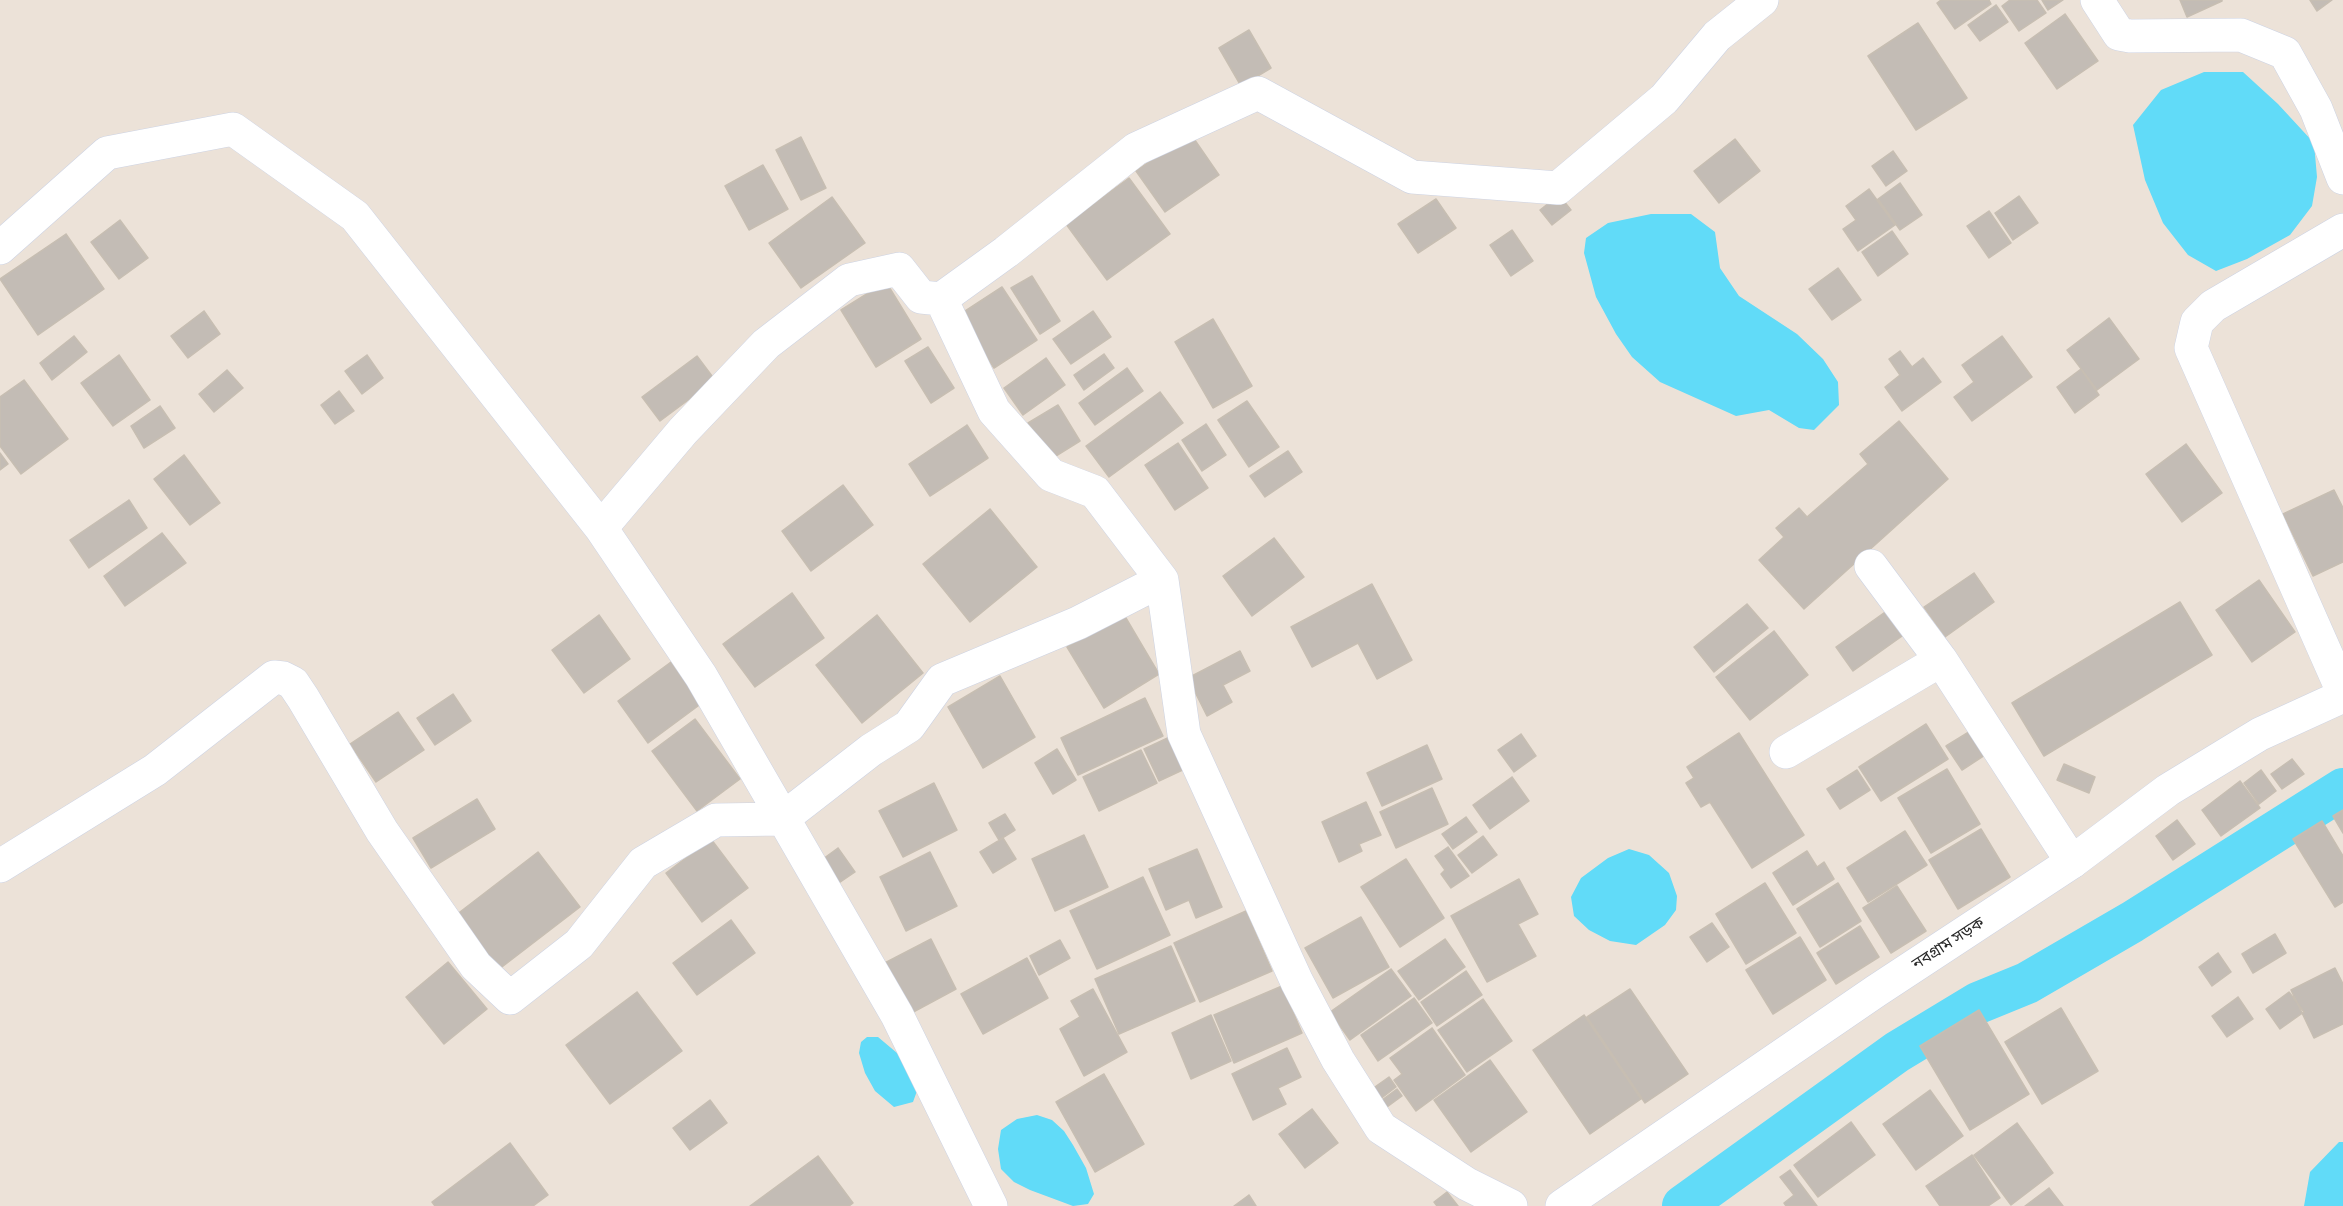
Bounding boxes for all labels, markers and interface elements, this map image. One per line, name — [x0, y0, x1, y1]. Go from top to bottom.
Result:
street label: নবগ্রাম সড়ক — [1908, 913, 1988, 973]

